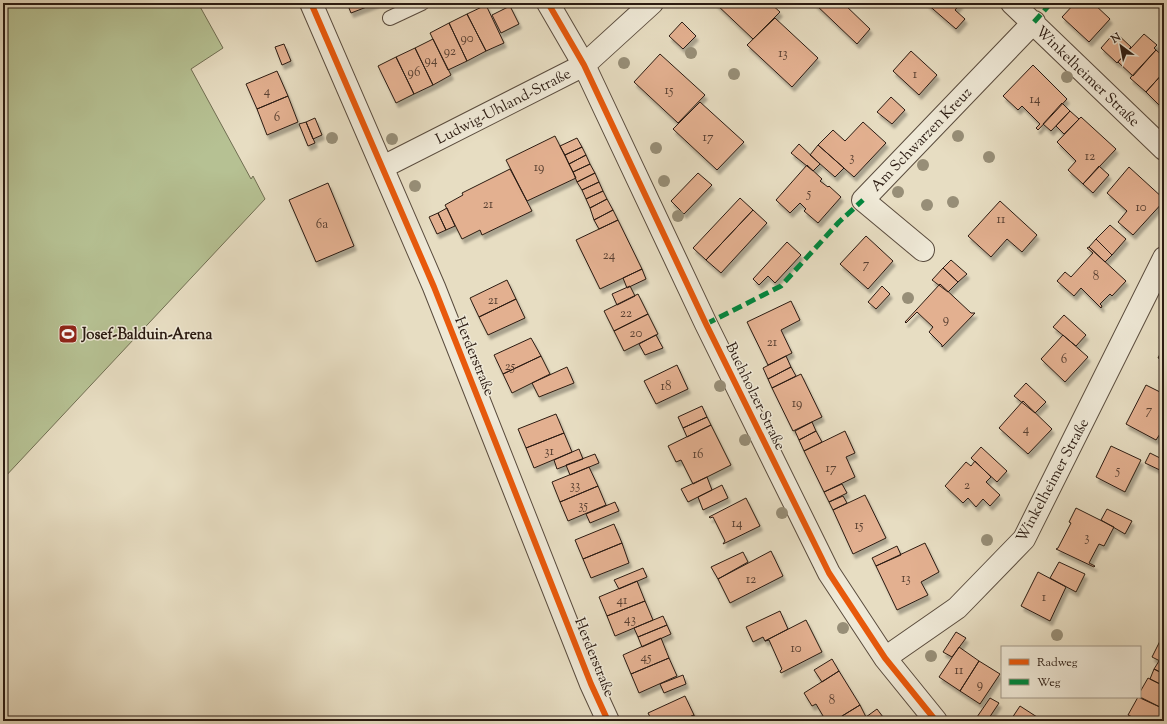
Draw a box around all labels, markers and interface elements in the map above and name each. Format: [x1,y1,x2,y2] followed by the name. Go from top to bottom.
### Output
[1030,22,1144,132] street label: Winkelheimer Straße
[1101,26,1141,66] north arrow
[1107,29,1124,48] text: N
[460,30,474,48] house number: 90
[444,43,456,61] house number: 92
[778,45,788,63] house number: 13
[425,52,438,70] house number: 94
[408,64,420,82] house number: 96
[432,64,575,151] street label: Ludwig-Uhland-Straße
[913,66,918,84] house number: 1
[665,82,674,100] house number: 15
[264,83,271,101] house number: 4
[867,83,978,197] street label: Am Schwarzen Kreuz
[1030,91,1041,109] house number: 14
[274,109,280,127] house number: 6
[703,129,714,147] house number: 17
[1085,148,1095,166] house number: 12
[849,149,855,167] house number: 3
[534,159,544,177] house number: 19
[806,185,812,203] house number: 5
[483,196,494,214] house number: 21
[1135,199,1147,217] house number: 10
[997,211,1006,229] house number: 11
[316,216,328,234] house number: 6a
[603,247,616,265] house number: 24
[863,256,870,274] house number: 7
[1093,268,1099,286] house number: 8
[488,292,499,310] house number: 21
[620,305,632,323] house number: 22
[943,311,949,329] house number: 9
[448,314,499,399] street label: Herderstraße
[57,323,79,345] sports icon: Josef-Balduin-Arena
[81,325,212,346] place label: Josef-Balduin-Arena
[630,325,643,343] house number: 20
[767,334,778,352] house number: 21
[719,339,790,454] street label: Buchholzer Straße
[1061,351,1067,369] house number: 6
[505,358,516,376] house number: 25
[661,378,671,396] house number: 18
[792,395,802,413] house number: 19
[1146,402,1153,420] house number: 7
[1012,415,1095,546] street label: Winkelheimer Straße
[1023,421,1030,439] house number: 4
[544,443,554,461] house number: 31
[693,446,703,464] house number: 16
[826,460,837,478] house number: 17
[1115,462,1121,480] house number: 5
[570,477,580,495] house number: 33
[964,477,970,495] house number: 2
[578,497,588,515] house number: 35
[732,515,743,533] house number: 14
[855,517,864,535] house number: 15
[1084,529,1090,547] house number: 3
[901,570,911,588] house number: 13
[746,571,756,589] house number: 12
[1042,589,1047,607] house number: 1
[617,592,628,610] house number: 41
[624,611,636,629] house number: 43
[568,615,619,700] street label: Herderstraße
[790,640,802,658] house number: 10
[1001,646,1141,698] legend
[641,649,652,667] house number: 45
[1037,654,1078,672] text: Radweg
[955,662,964,680] house number: 11
[1037,674,1061,692] text: Weg
[977,676,983,694] house number: 9
[829,692,835,710] house number: 8

